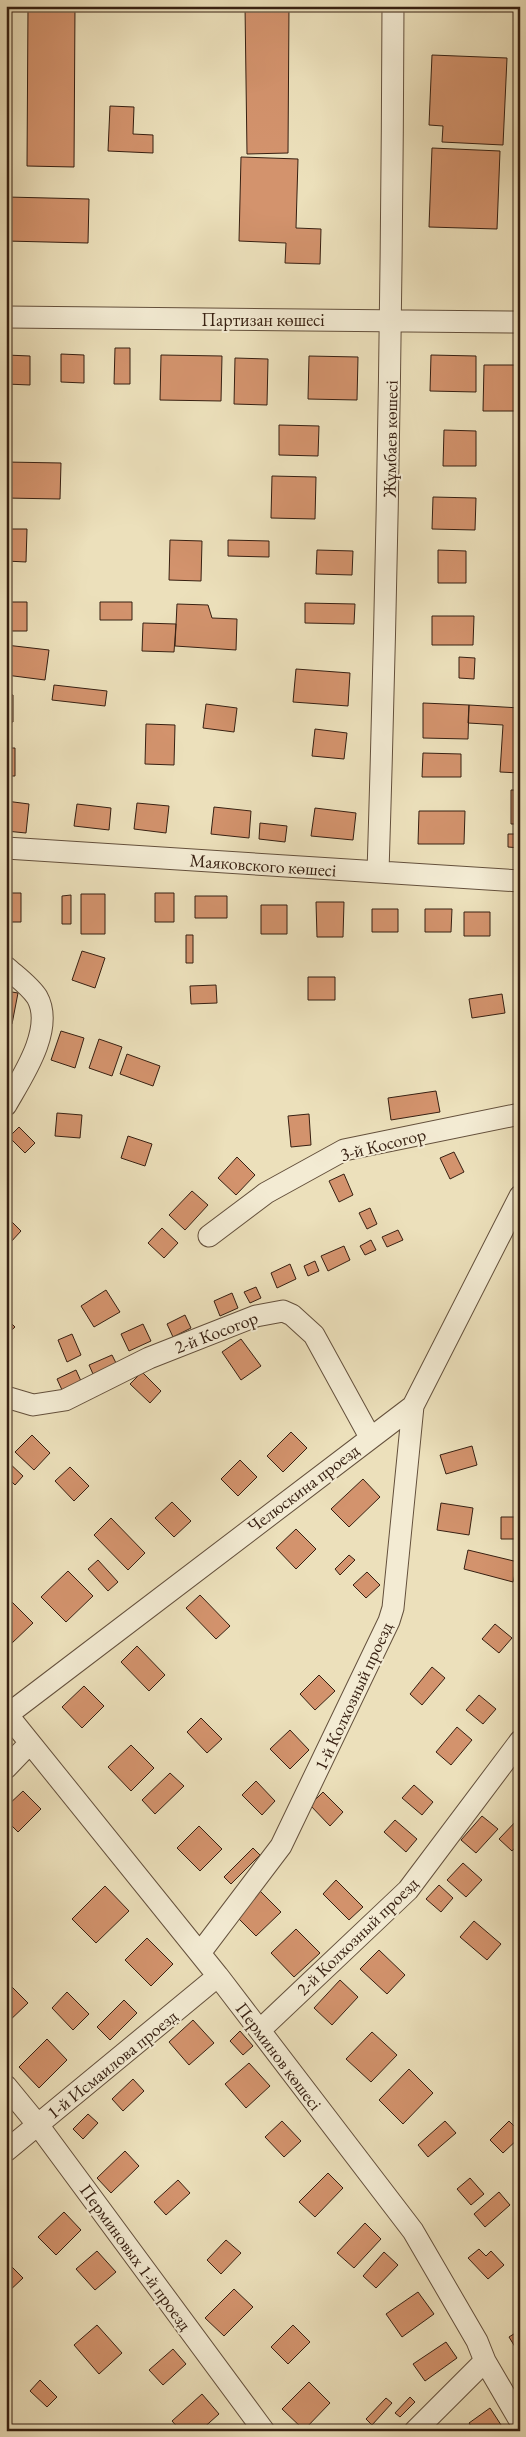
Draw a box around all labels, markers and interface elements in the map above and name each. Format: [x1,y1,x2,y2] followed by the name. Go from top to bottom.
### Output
[201,308,325,331] street label: Партизан көшесі
[377,379,403,499] street label: Жұмбаев көшесі
[189,848,338,882] street label: Маяковского көшесі
[338,1122,428,1166] street label: 3-й Косогор
[171,1306,261,1358] street label: 2-й Косогор
[242,1438,364,1538] street label: Челюскина проезд
[309,1618,397,1774] street label: 1-й Колхозный проезд
[291,1872,423,2000] street label: 2-й Колхозный проезд
[231,1997,328,2115] street label: Перминов көшесі
[42,2004,182,2124] street label: 1-й Исмаилова проезд
[75,2179,197,2335] street label: Перминовых 1-й проезд

